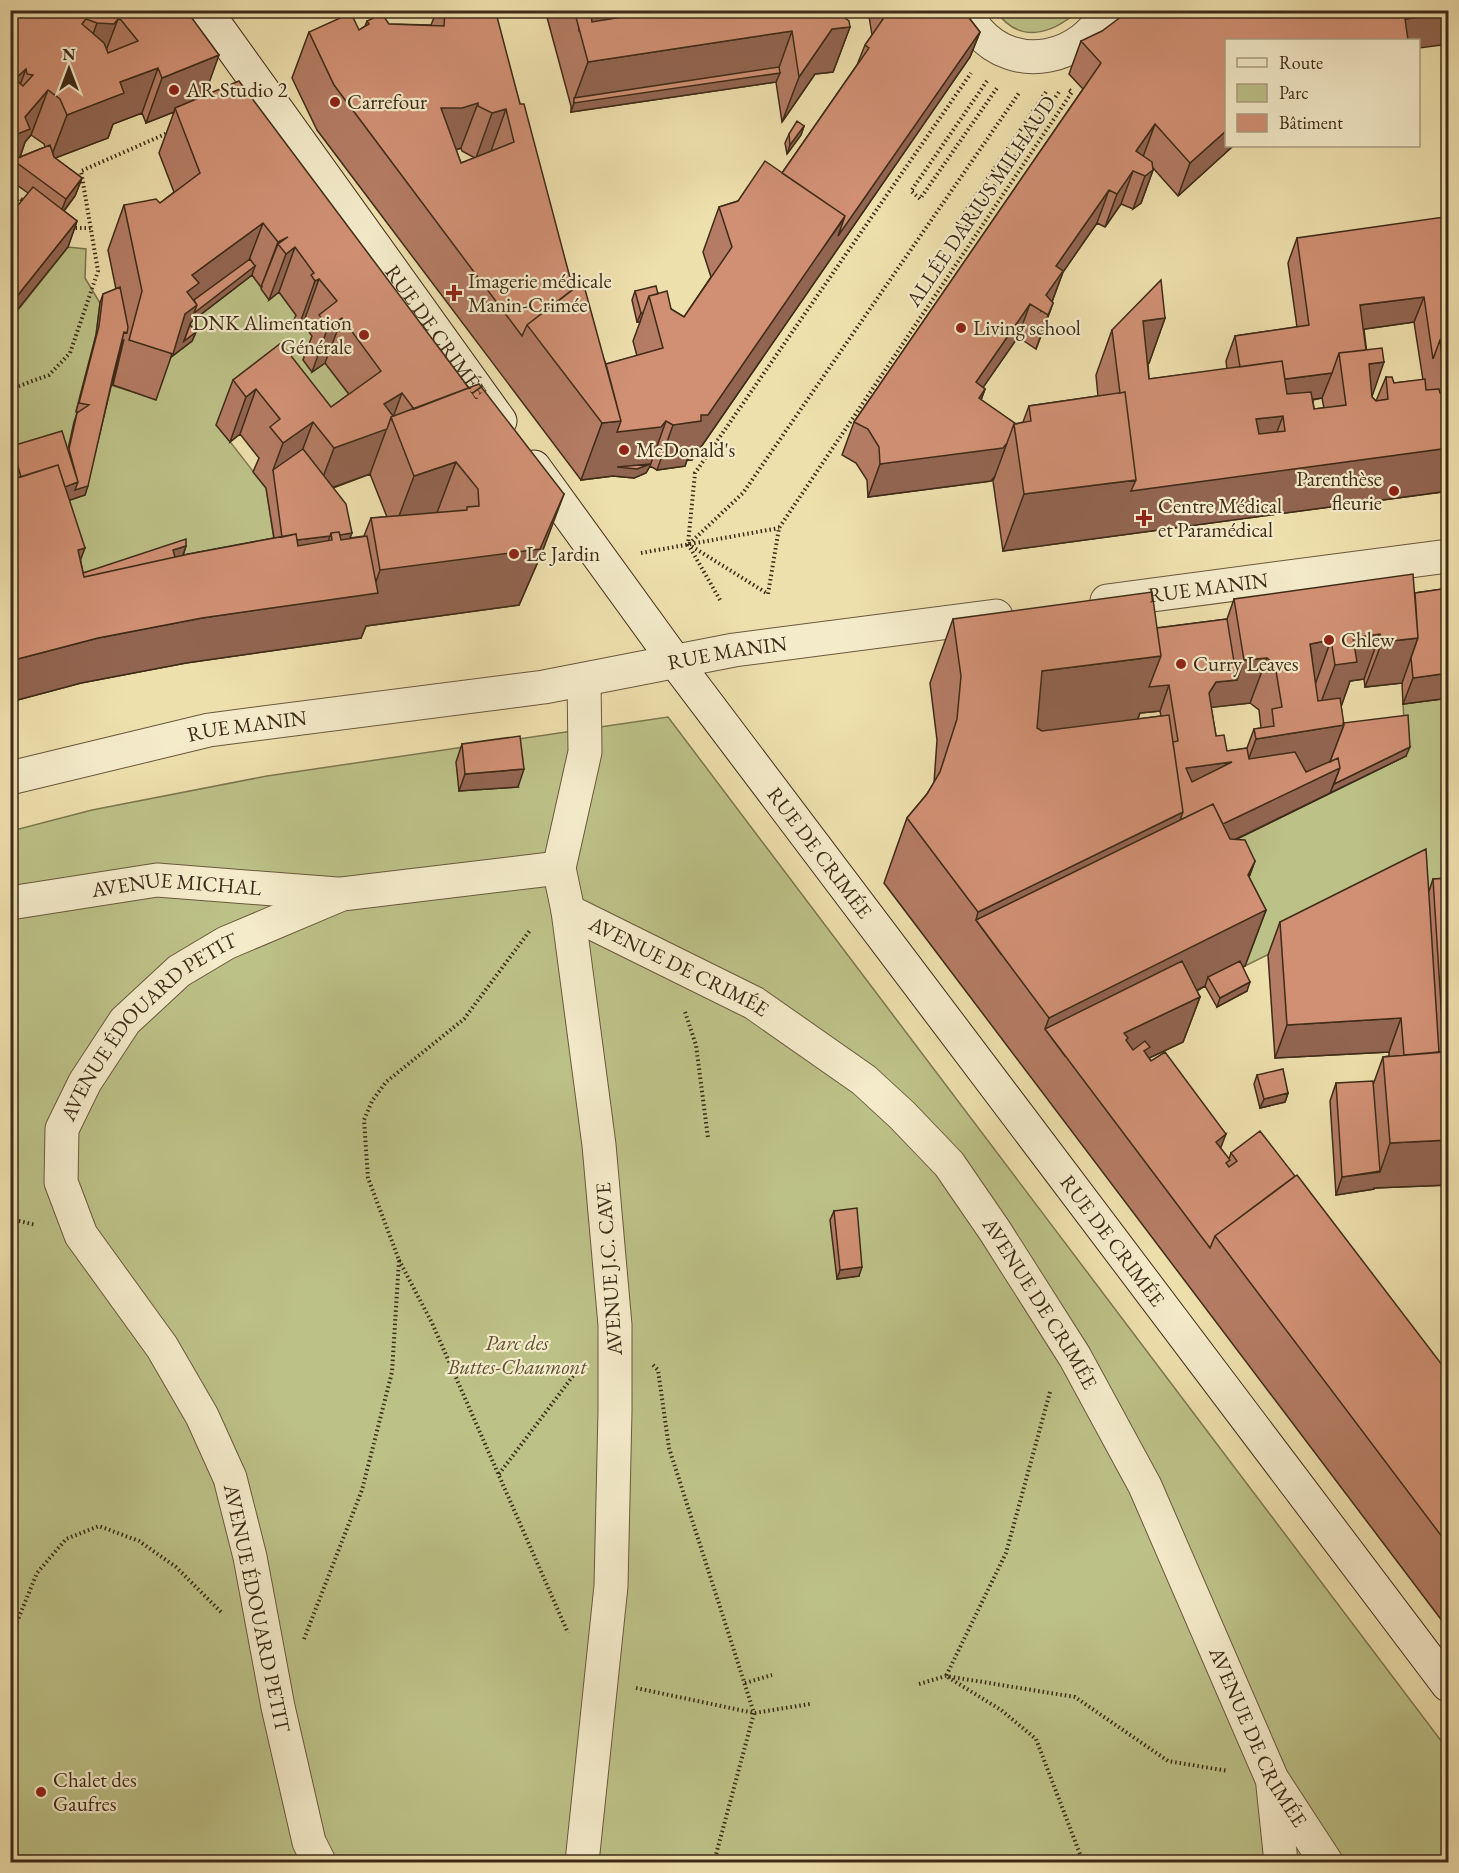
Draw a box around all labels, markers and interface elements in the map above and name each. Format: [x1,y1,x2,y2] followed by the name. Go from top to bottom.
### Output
[39,39,99,99] north arrow
[1225,39,1420,147] legend
[63,44,76,65] text: N
[1279,51,1323,74] text: Route
[185,76,288,103] place label: AR Studio 2
[1279,81,1309,104] text: Parc
[167,83,181,97] marker: AR Studio 2
[347,88,427,115] place label: Carrefour
[899,90,1062,313] street label: ALLÉE DARIUS MILHAUD
[328,95,342,109] marker: Carrefour
[1279,111,1343,134] text: Bâtiment
[379,259,493,404] street label: RUE DE CRIMÉE
[468,267,612,318] place label: Imagerie médicale Manin-Crimée
[445,284,463,302] marker: Imagerie médicale Manin-Crimée
[193,309,352,360] place label: DNK Alimentation Générale
[973,314,1081,341] place label: Living school
[954,321,968,335] marker: Living school
[357,328,371,342] marker: DNK Alimentation Générale
[636,436,736,463] place label: McDonald's
[617,443,631,457] marker: McDonald's
[1296,465,1382,516] place label: Parenthèse fleurie
[1387,484,1401,498] marker: Parenthèse fleurie
[1158,492,1282,543] place label: Centre Médical et Paramédical
[1135,509,1153,527] marker: Centre Médical et Paramédical
[526,540,600,567] place label: Le Jardin
[507,547,521,561] marker: Le Jardin
[1147,566,1270,608] street label: RUE MANIN
[1341,626,1395,653] place label: Chlew
[665,629,789,676] street label: RUE MANIN
[1322,633,1336,647] marker: Chlew
[1193,650,1299,677] place label: Curry Leaves
[1174,657,1188,671] marker: Curry Leaves
[184,704,309,748] street label: RUE MANIN
[762,781,878,924] street label: RUE DE CRIMÉE
[89,866,263,903] street label: AVENUE MICHAL
[584,909,775,1022] street label: AVENUE DE CRIMÉE
[54,926,242,1126] street label: AVENUE ÉDOUARD PETIT
[1054,1169,1171,1312] street label: RUE DE CRIMÉE
[589,1181,628,1357] street label: AVENUE J.C. CAVE
[976,1211,1104,1394] street label: AVENUE DE CRIMÉE
[446,1329,587,1380] park label: Parc des Buttes-Chaumont
[218,1480,297,1735] street label: AVENUE ÉDOUARD PETIT
[1203,1642,1314,1832] street label: AVENUE DE CRIMÉE
[53,1766,137,1817] place label: Chalet des Gaufres
[34,1785,48,1799] marker: Chalet des Gaufres

